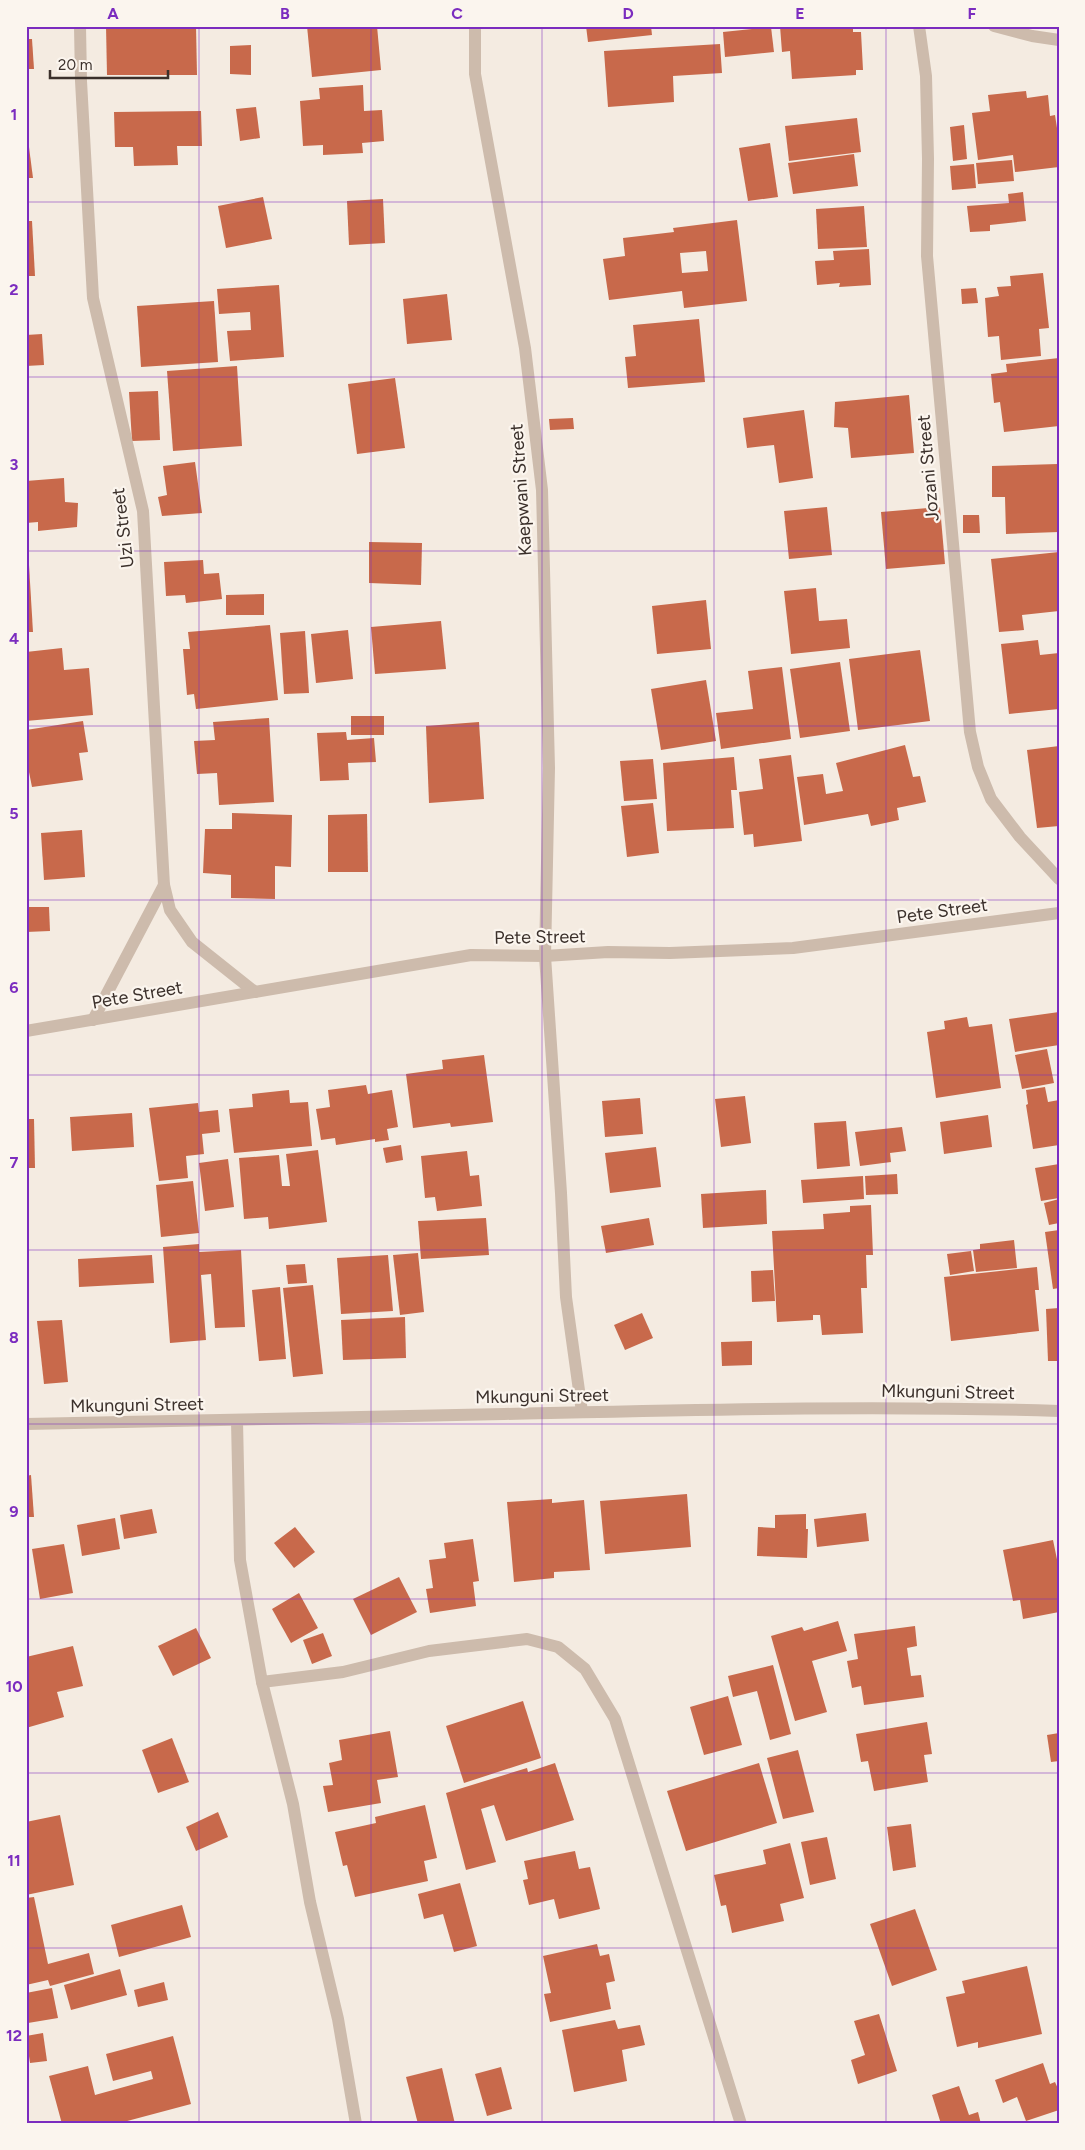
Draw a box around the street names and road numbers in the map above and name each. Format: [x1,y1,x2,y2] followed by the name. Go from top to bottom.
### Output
[912,414,944,522] street label: Jozani Street
[505,423,537,557] street label: Kaepwani Street
[107,486,139,569] street label: Uzi Street
[895,894,989,928] street label: Pete Street
[494,925,586,949] street label: Pete Street
[90,976,184,1014] street label: Pete Street
[881,1380,1015,1404] street label: Mkunguni Street
[475,1384,609,1408] street label: Mkunguni Street
[70,1393,204,1417] street label: Mkunguni Street

